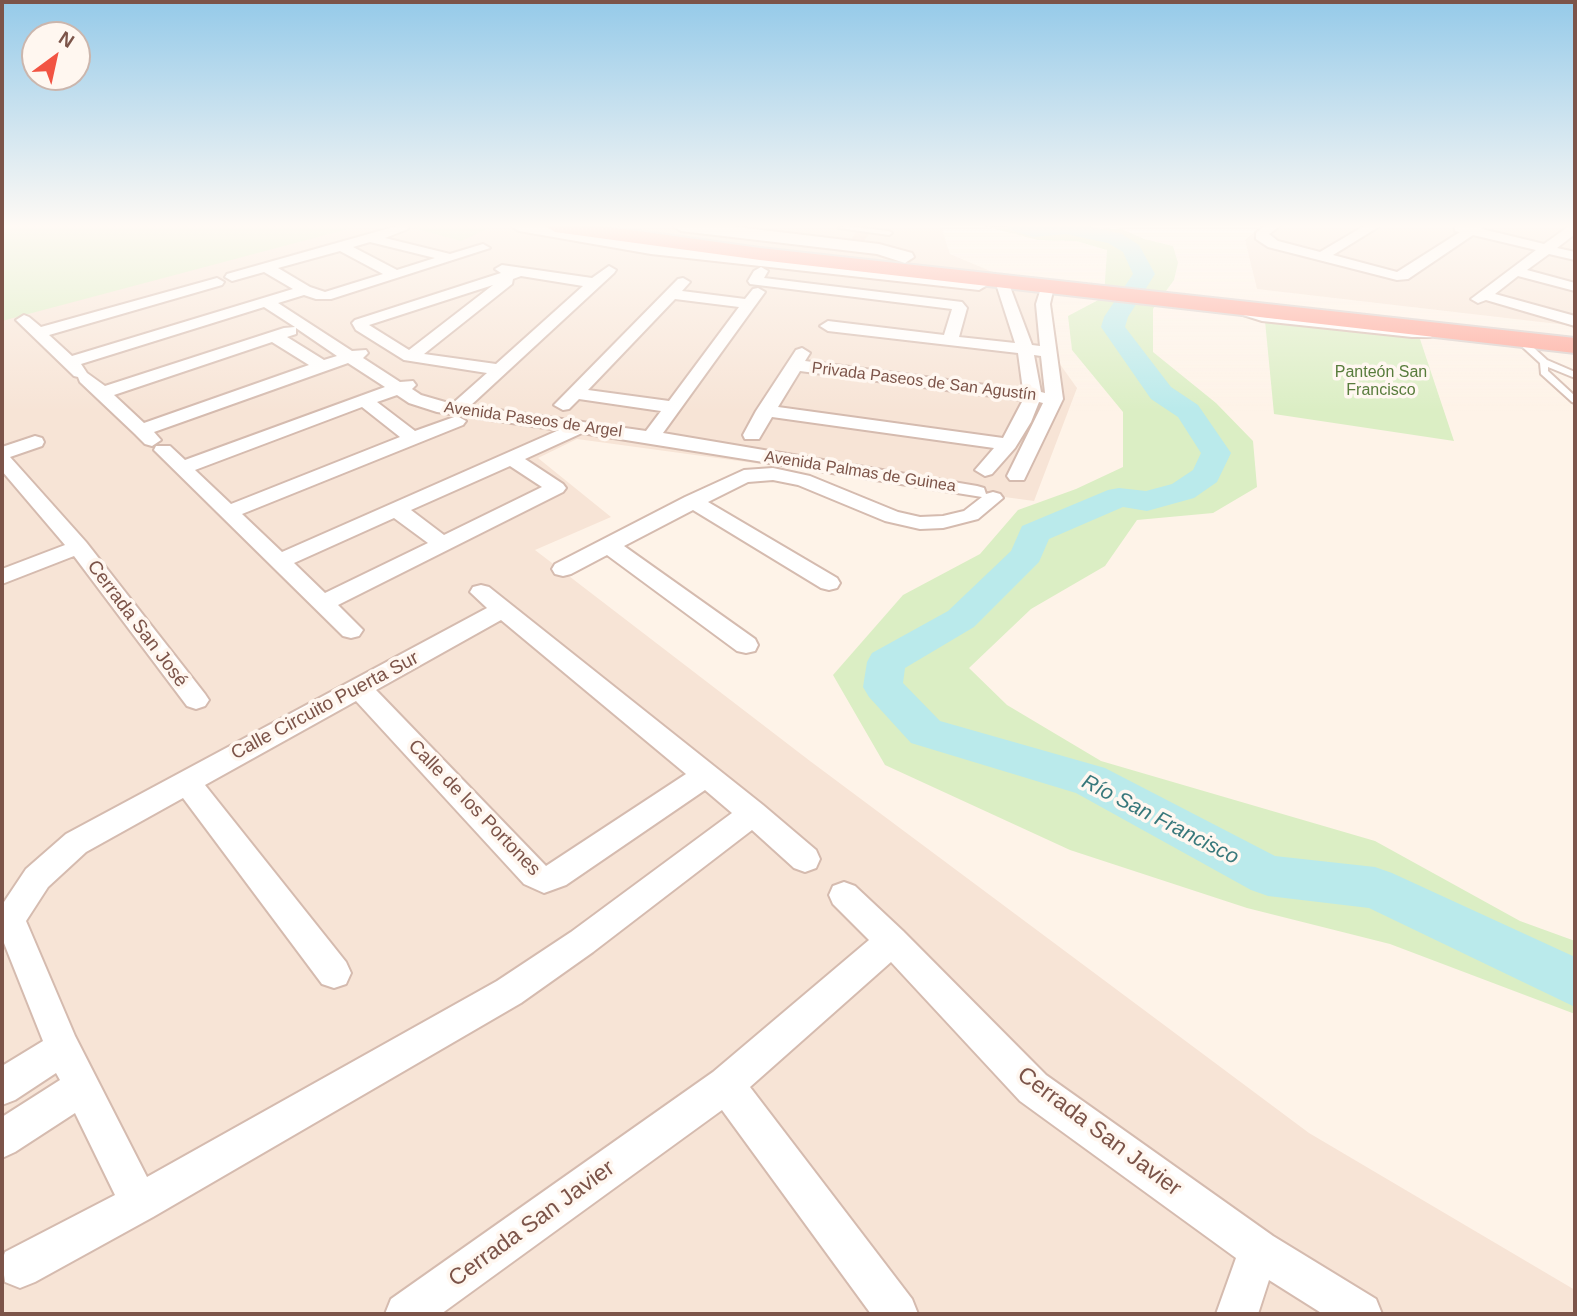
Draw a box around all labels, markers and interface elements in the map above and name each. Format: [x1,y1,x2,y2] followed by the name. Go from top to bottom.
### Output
[21,21,91,91] north arrow
[55,27,78,52] text: N
[811,359,1037,405] street label: Privada Paseos de San Agustín
[1335,363,1427,401] park label: Panteón San Francisco
[443,398,623,442] street label: Avenida Paseos de Argel
[763,447,957,497] street label: Avenida Palmas de Guinea
[82,556,192,692] street label: Cerrada San José
[227,647,423,765] street label: Calle Circuito Puerta Sur
[403,735,545,881] street label: Calle de los Portones
[1077,770,1243,870] water label: Río San Francisco
[1012,1061,1186,1203] street label: Cerrada San Javier
[444,1155,620,1293] street label: Cerrada San Javier

